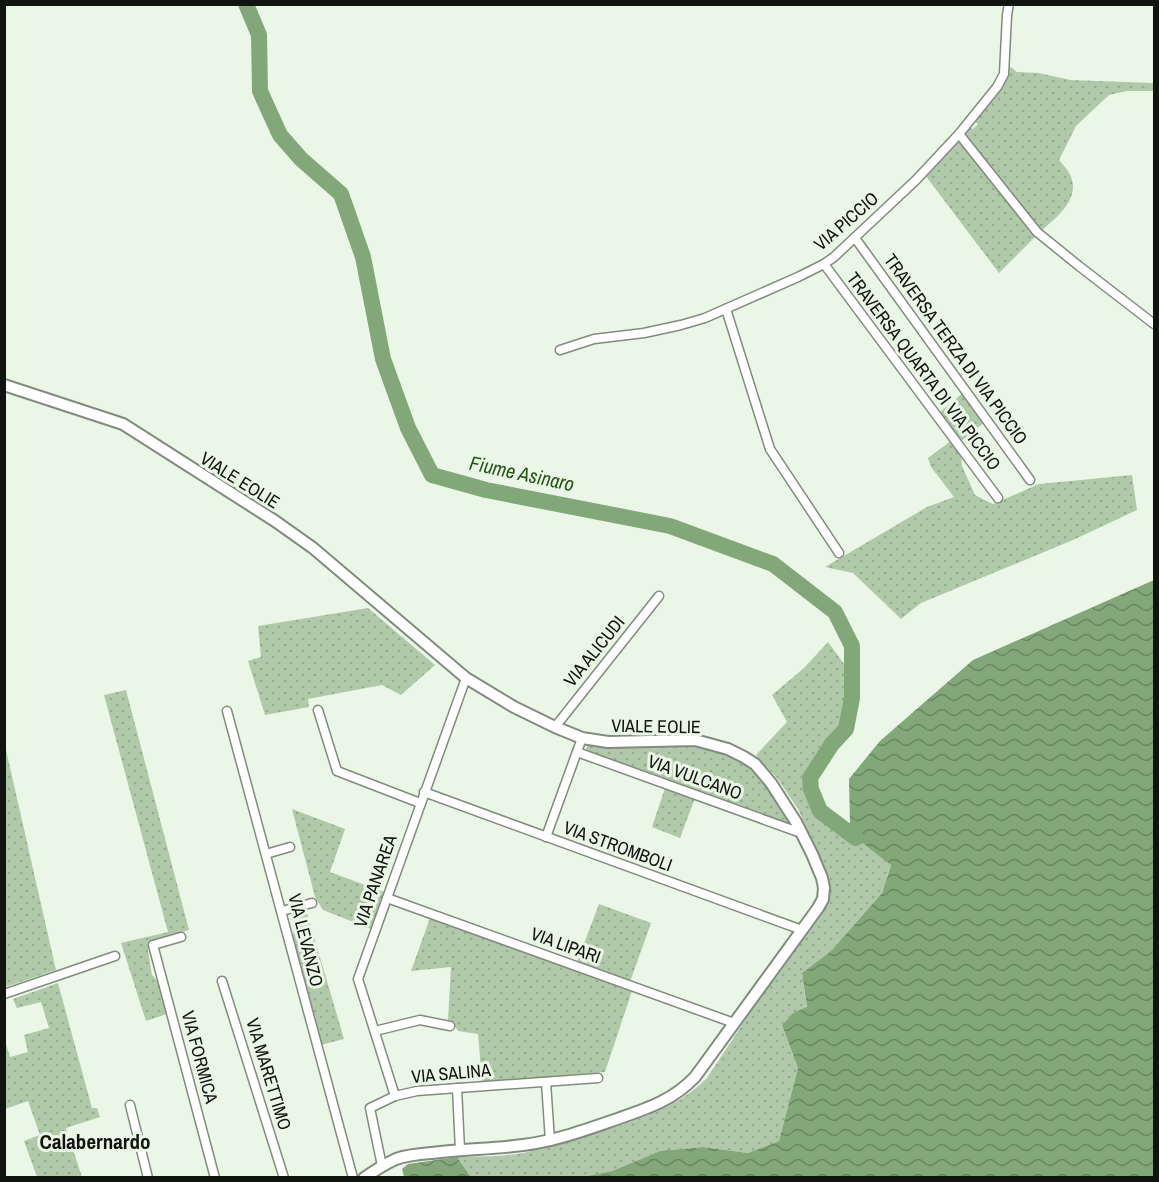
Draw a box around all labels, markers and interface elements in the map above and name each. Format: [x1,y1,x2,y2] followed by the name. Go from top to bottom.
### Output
[808,186,884,256] street label: VIA PICCIO
[878,249,1034,449] street label: TRAVERSA TERZA DI VIA PICCIO
[841,267,1007,475] street label: TRAVERSA QUARTA DI VIA PICCIO
[195,446,285,514] street label: VIALE EOLIE
[467,449,577,497] water label: Fiume Asinaro
[558,610,630,692] street label: VIA ALICUDI
[611,713,701,739] street label: VIALE EOLIE
[644,748,746,806] street label: VIA VULCANO
[560,815,676,877] street label: VIA STROMBOLI
[347,831,403,931] street label: VIA PANAREA
[282,891,330,989] street label: VIA LEVANZO
[528,921,604,969] street label: VIA LIPARI
[176,1008,224,1106] street label: VIA FORMICA
[240,1015,298,1133] street label: VIA MARETTIMO
[410,1057,492,1089] street label: VIA SALINA
[39,1127,151,1156] district label: Calabernardo

